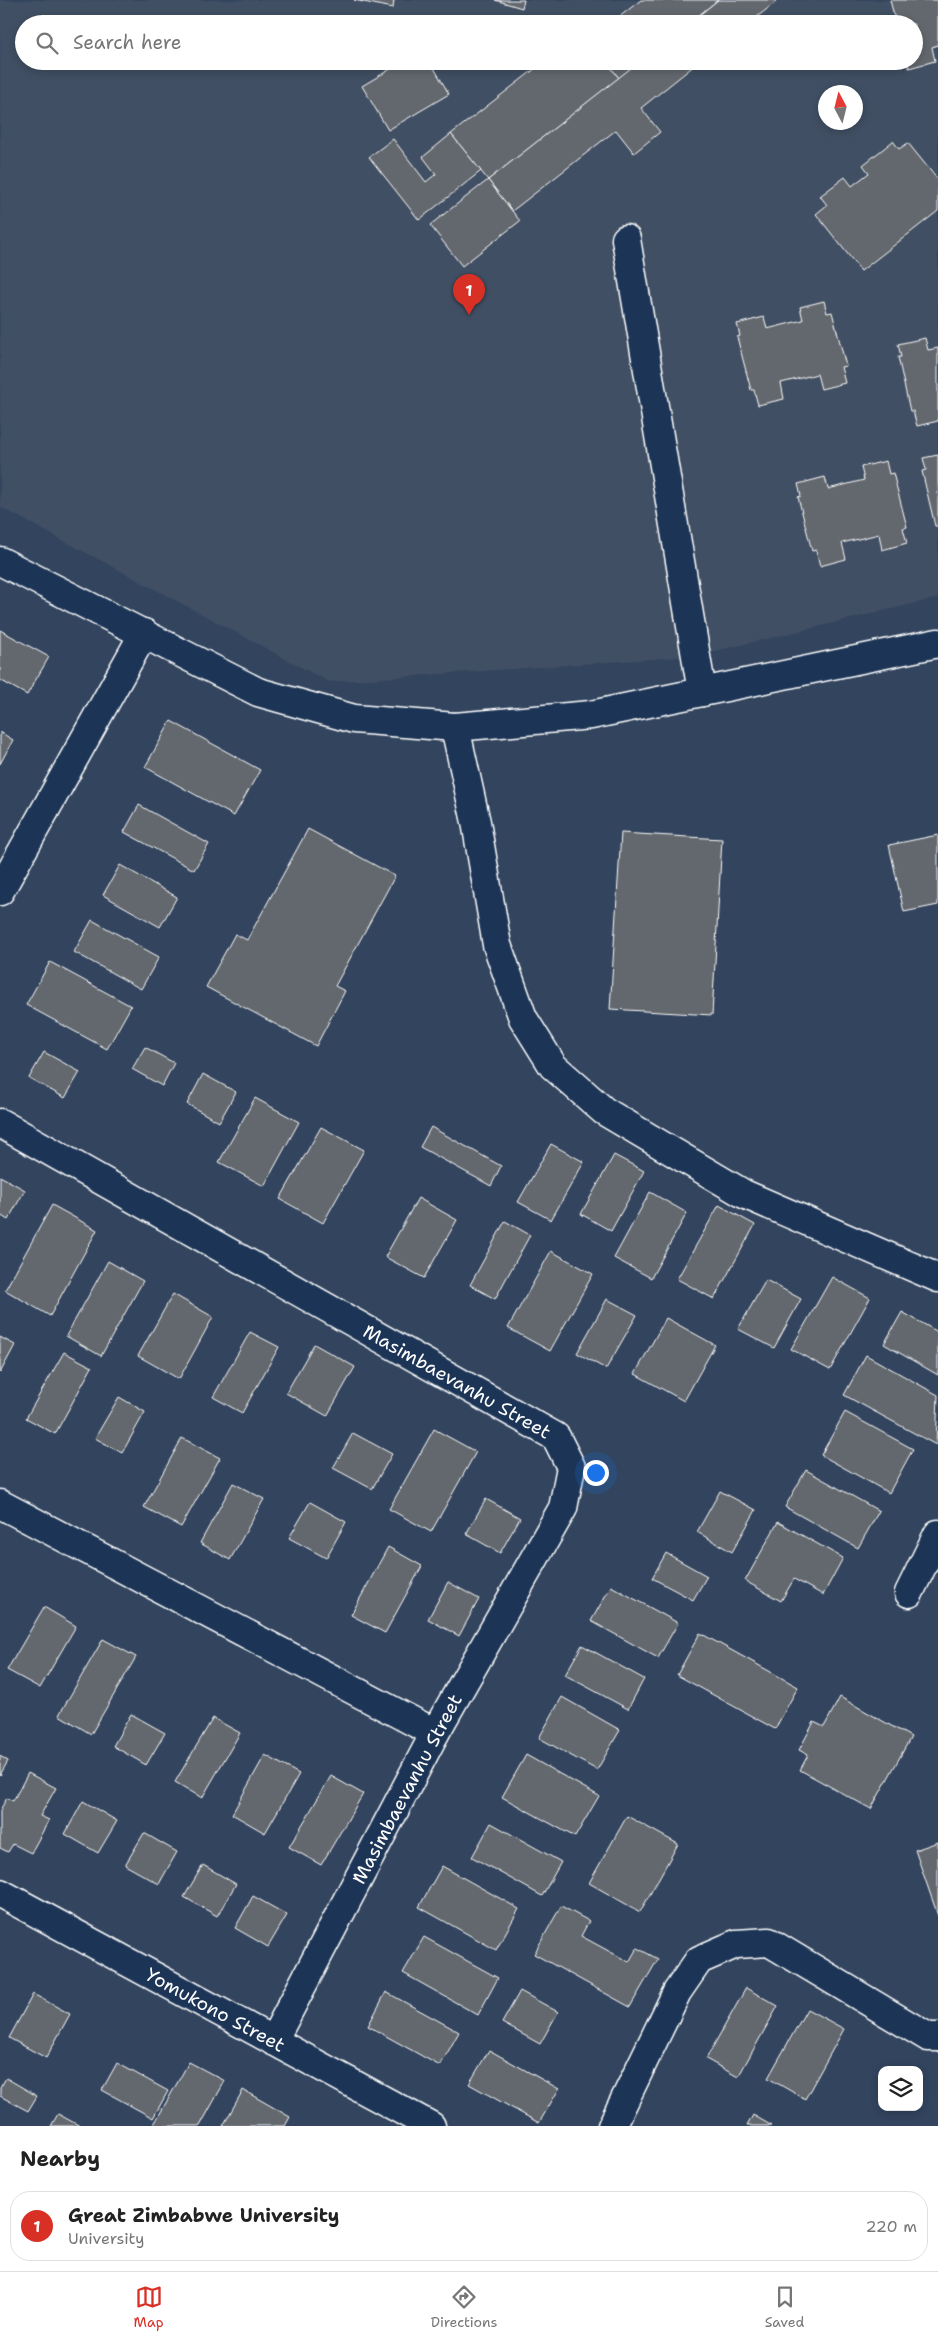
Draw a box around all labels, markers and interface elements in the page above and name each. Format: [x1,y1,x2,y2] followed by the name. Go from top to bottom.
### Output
[15,15,923,70] search box
[33,29,61,57] icon: search
[73,30,182,55] text: Search here
[818,85,863,130] north arrow
[453,274,485,315] pin: 1
[359,1318,556,1444] street label: Masimbaevanhu Street
[583,1460,609,1486] your location
[346,1690,468,1888] street label: Masimbaevanhu Street
[141,1962,290,2057] street label: Yomukono Street
[878,2066,923,2111] map controls
[878,2066,923,2111] button: layers
[20,2145,100,2173] text: Nearby
[68,2203,339,2228] text: Great Zimbabwe University
[33,2216,41,2237] text: 1
[865,2216,917,2237] text: 220 m
[68,2228,144,2249] text: University
[134,2283,164,2331] tab: Map
[431,2283,497,2331] tab: Directions
[765,2283,804,2331] tab: Saved

